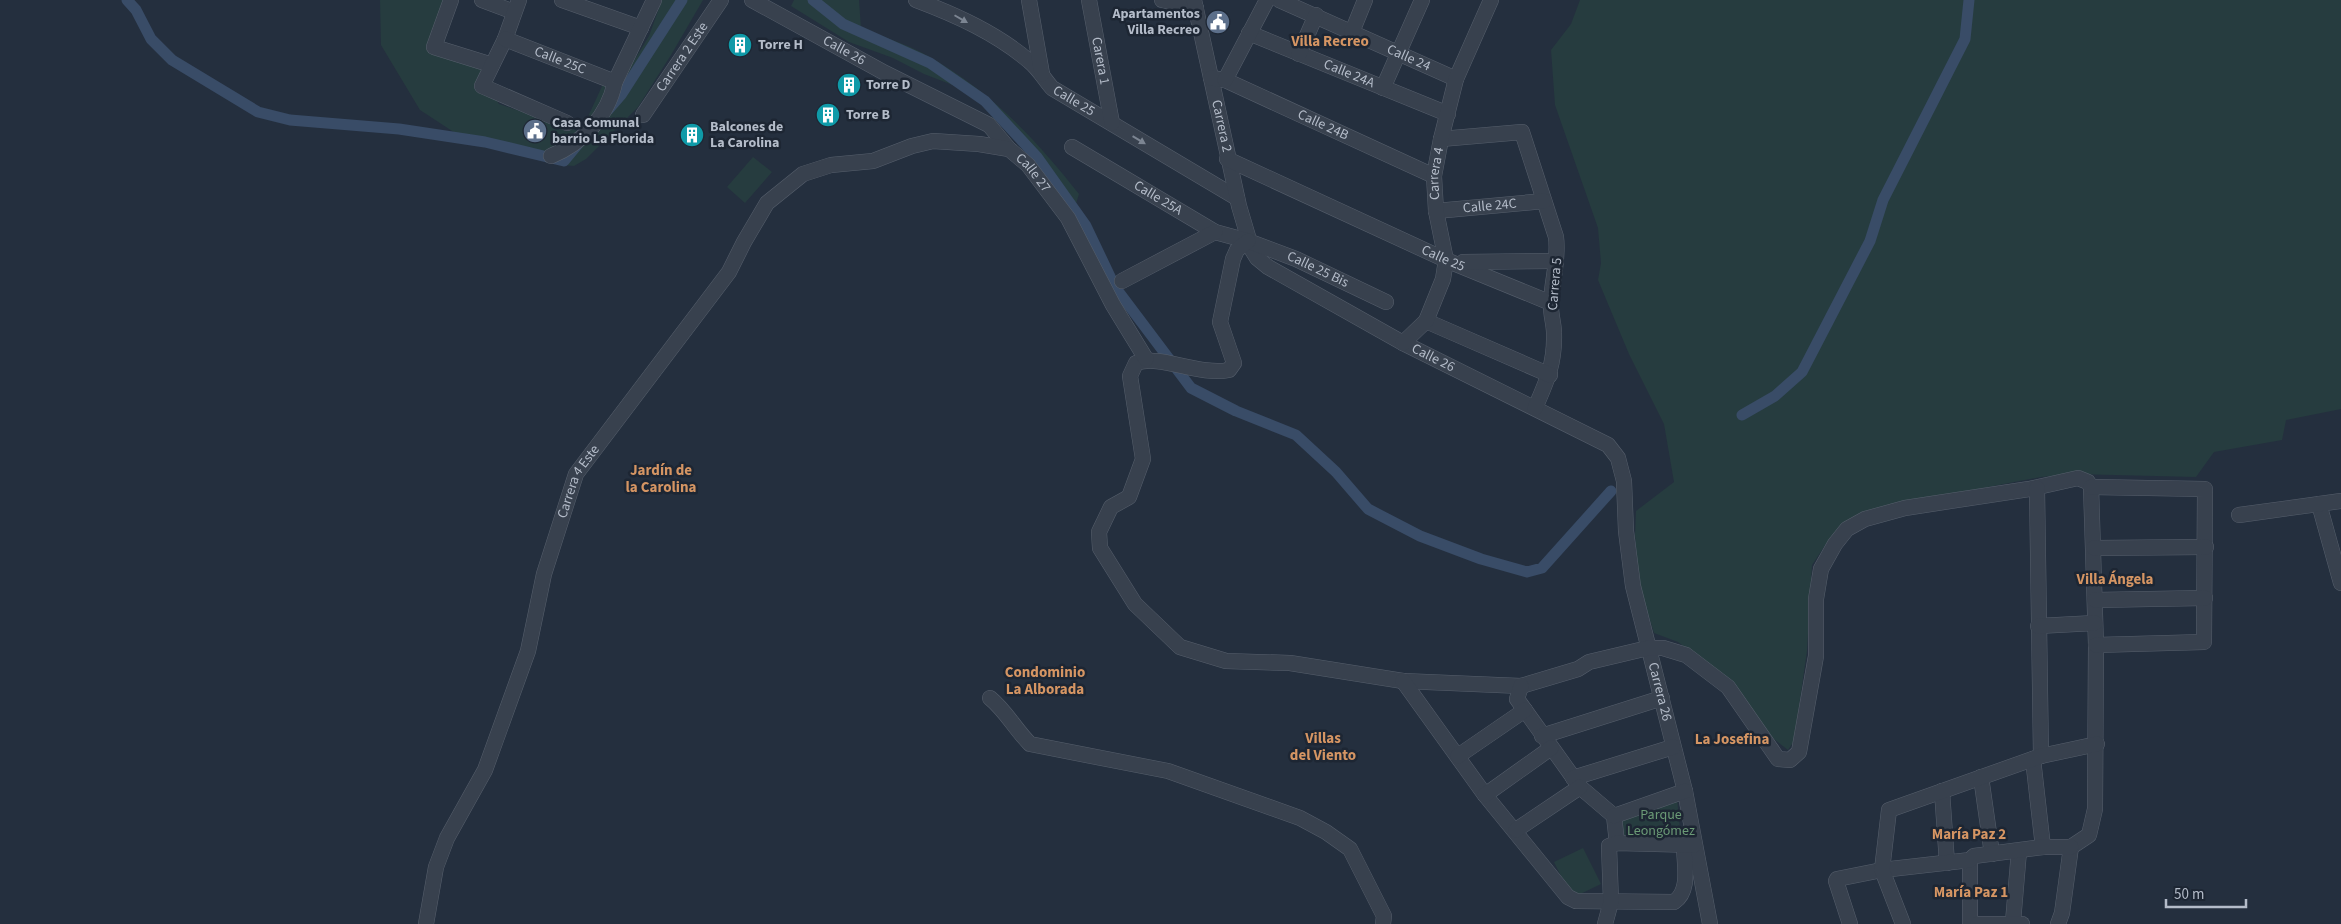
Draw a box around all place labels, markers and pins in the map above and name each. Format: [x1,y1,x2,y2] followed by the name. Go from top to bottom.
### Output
[1111,4,1200,40] place label: Apartamentos Villa Recreo
[1205,9,1231,35] public building icon: Apartamentos Villa Recreo
[727,32,753,58] building icon: Torre H
[758,35,803,55] place label: Torre H
[836,72,862,98] building icon: Torre D
[866,75,911,95] place label: Torre D
[815,102,841,128] building icon: Torre B
[846,105,891,125] place label: Torre B
[552,113,654,149] place label: Casa Comunal barrio La Florida
[710,117,783,153] place label: Balcones de La Carolina
[522,118,548,144] public building icon: Casa Comunal barrio La Florida
[679,122,705,148] building icon: Balcones de La Carolina

